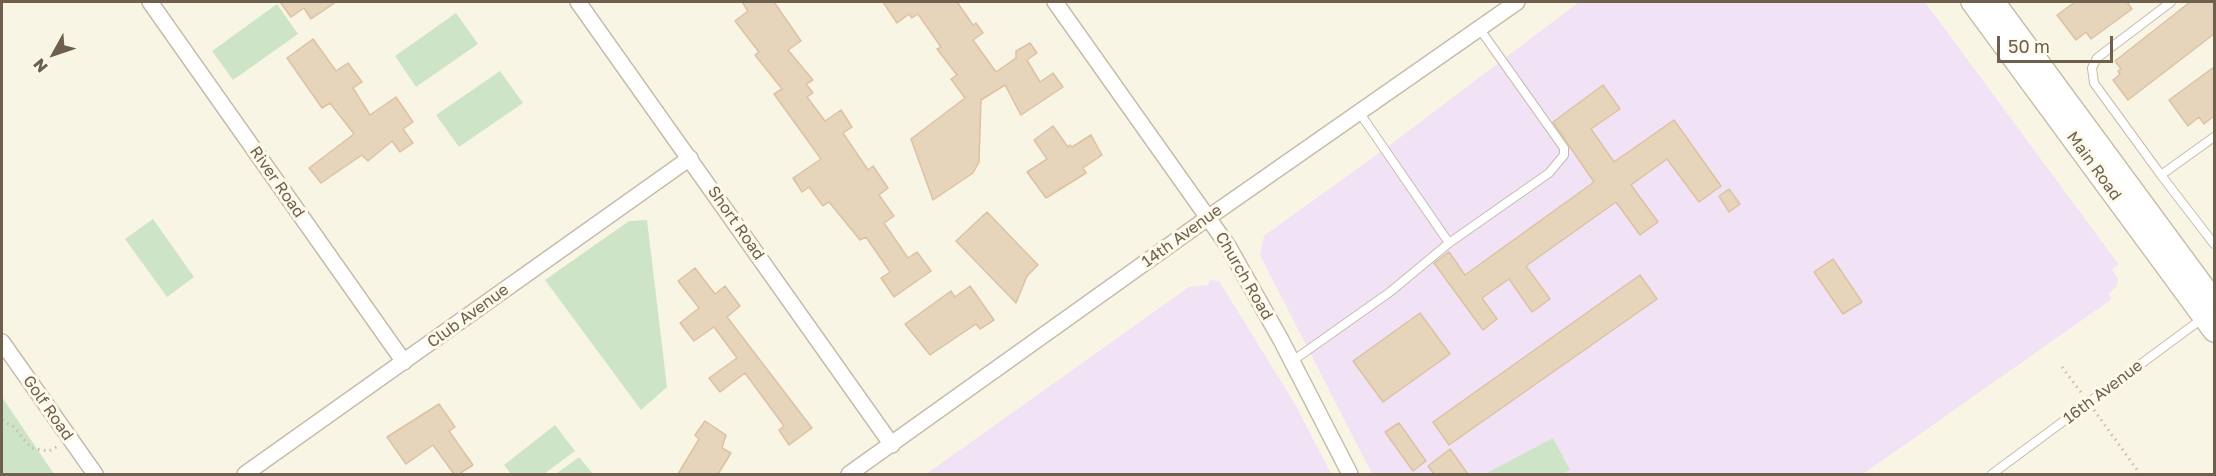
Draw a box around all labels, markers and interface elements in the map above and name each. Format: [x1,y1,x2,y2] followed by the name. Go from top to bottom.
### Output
[24,24,84,84] north arrow
[2000,24,2116,62] scale bar
[2008,35,2050,57] text: 50 m
[29,54,52,77] text: N
[2063,128,2125,204] street label: Main Road
[245,143,309,221] street label: River Road
[704,182,768,264] street label: Short Road
[1138,201,1226,271] street label: 14th Avenue
[1211,229,1277,323] street label: Church Road
[424,280,512,352] street label: Club Avenue
[2060,356,2146,428] street label: 16th Avenue
[19,372,77,444] street label: Golf Road

